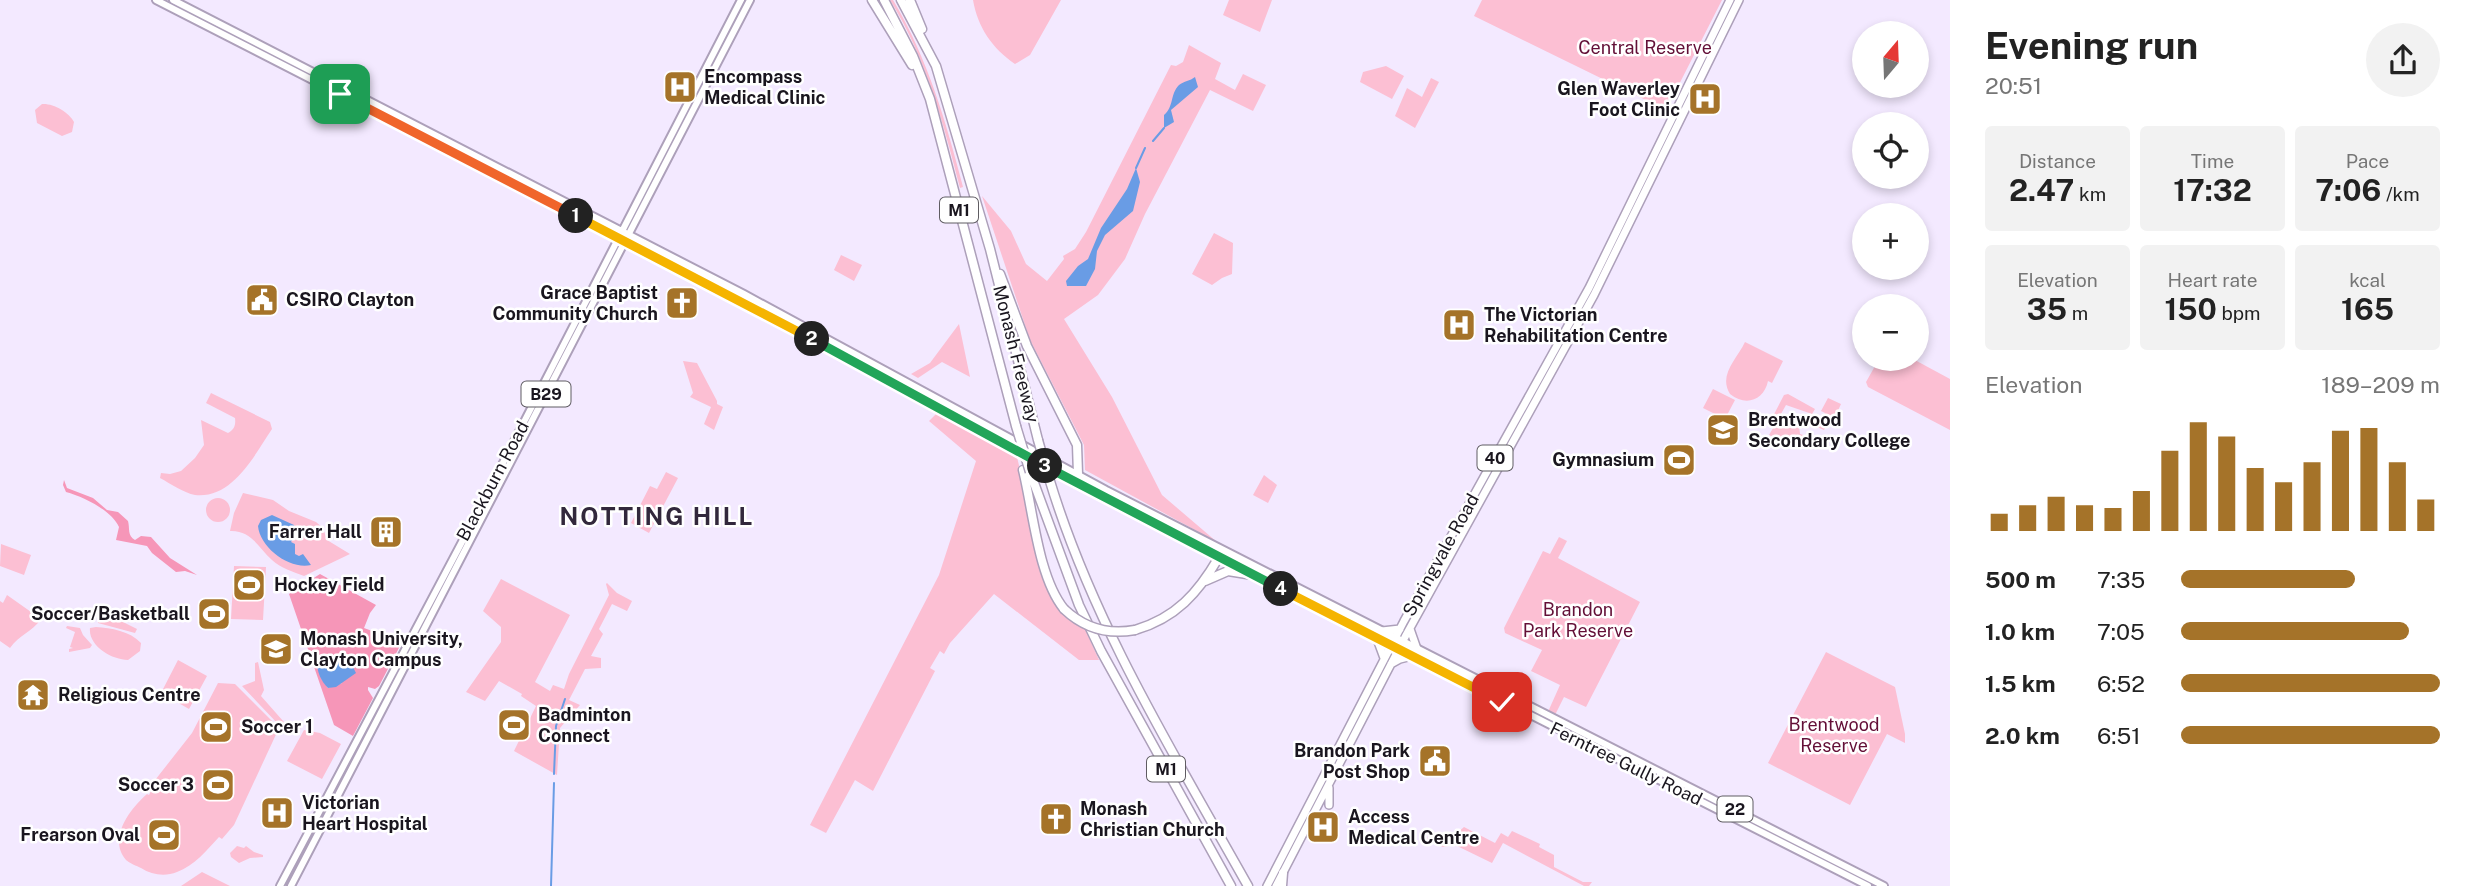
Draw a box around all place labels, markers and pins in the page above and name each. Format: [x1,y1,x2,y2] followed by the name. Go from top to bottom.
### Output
[310,64,370,124] pin
[704,66,826,108] place label: Encompass Medical Clinic
[661,68,699,106] hospital icon: Encompass Medical Clinic
[1557,78,1680,120] place label: Glen Waverley Foot Clinic
[1686,80,1724,118] hospital icon: Glen Waverley Foot Clinic
[558,198,594,234] pin: 1
[243,281,281,319] public building icon: CSIRO Clayton
[492,282,658,324] place label: Grace Baptist Community Church
[663,284,701,322] church icon: Grace Baptist Community Church
[286,289,414,310] place label: CSIRO Clayton
[1484,304,1668,346] place label: The Victorian Rehabilitation Centre
[1440,306,1478,344] hospital icon: The Victorian Rehabilitation Centre
[794,322,830,356] pin: 2
[1748,409,1911,451] place label: Brentwood Secondary College
[1704,411,1742,449] school or university icon: Brentwood Secondary College
[1660,441,1698,479] sports icon: Gymnasium
[1028,448,1062,484] pin: 3
[1552,449,1654,470] place label: Gymnasium
[367,513,405,551] building icon: Farrer Hall
[269,521,362,542] place label: Farrer Hall
[230,566,268,604] sports icon: Hockey Field
[1264,572,1298,606] pin: 4
[274,574,384,595] place label: Hockey Field
[195,595,233,633] sports icon: Soccer/Basketball
[31,603,190,624] place label: Soccer/Basketball
[300,628,463,670] place label: Monash University, Clayton Campus
[257,630,295,668] school or university icon: Monash University, Clayton Campus
[1472,672,1532,732] pin
[14,676,52,714] temple icon: Religious Centre
[58,684,201,705] place label: Religious Centre
[538,704,631,746] place label: Badminton Connect
[495,706,533,744] sports icon: Badminton Connect
[197,708,235,746] sports icon: Soccer 1
[241,716,313,737] place label: Soccer 1
[1294,740,1411,782] place label: Brandon Park Post Shop
[1416,742,1454,780] public building icon: Brandon Park Post Shop
[199,766,237,804] sports icon: Soccer 3
[118,774,194,795] place label: Soccer 3
[302,792,428,834] place label: Victorian Heart Hospital
[258,794,296,832] hospital icon: Victorian Heart Hospital
[1080,798,1225,840] place label: Monash Christian Church
[1037,800,1075,838] church icon: Monash Christian Church
[1348,806,1479,848] place label: Access Medical Centre
[1304,808,1342,846] hospital icon: Access Medical Centre
[145,816,183,854] sports icon: Frearson Oval
[20,824,140,845] place label: Frearson Oval

